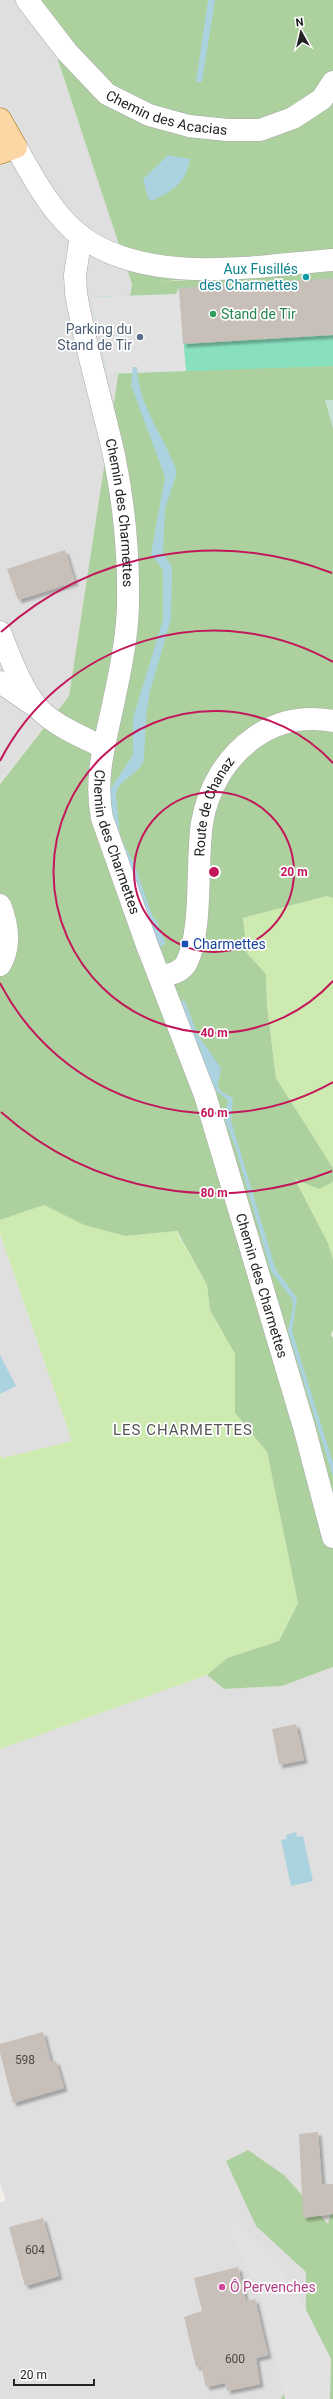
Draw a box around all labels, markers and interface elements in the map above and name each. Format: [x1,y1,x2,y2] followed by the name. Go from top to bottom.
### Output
[281,12,321,52] north arrow
[295,16,305,30] text: N
[103,87,228,138] street label: Chemin des Acacias
[199,261,298,293] place label: Aux Fusillés des Charmettes
[301,272,311,282] marker: Aux Fusillés des Charmettes
[221,306,296,322] place label: Stand de Tir
[208,309,218,319] marker: Stand de Tir
[57,321,132,353] place label: Parking du Stand de Tir
[135,332,145,342] marker: Parking du Stand de Tir
[102,437,136,587] street label: Chemin des Charmettes
[191,753,238,857] street label: Route de Chanaz
[91,769,143,916] street label: Chemin des Charmettes
[207,865,221,879] centre of rings
[280,865,308,879] text: 20 m
[193,936,266,952] place label: Charmettes
[180,939,190,949] marker: Charmettes
[200,1026,228,1040] text: 40 m
[200,1106,228,1120] text: 60 m
[200,1186,228,1200] text: 80 m
[233,1211,291,1360] street label: Chemin des Charmettes
[113,1421,253,1439] district label: LES CHARMETTES
[15,2053,35,2067] house number: 598
[25,2243,45,2257] house number: 604
[230,2278,316,2295] place label: Ô Pervenches
[217,2282,227,2292] marker: Ô Pervenches
[225,2352,245,2366] house number: 600
[14,2361,94,2387] scale bar
[20,2368,47,2382] text: 20 m

